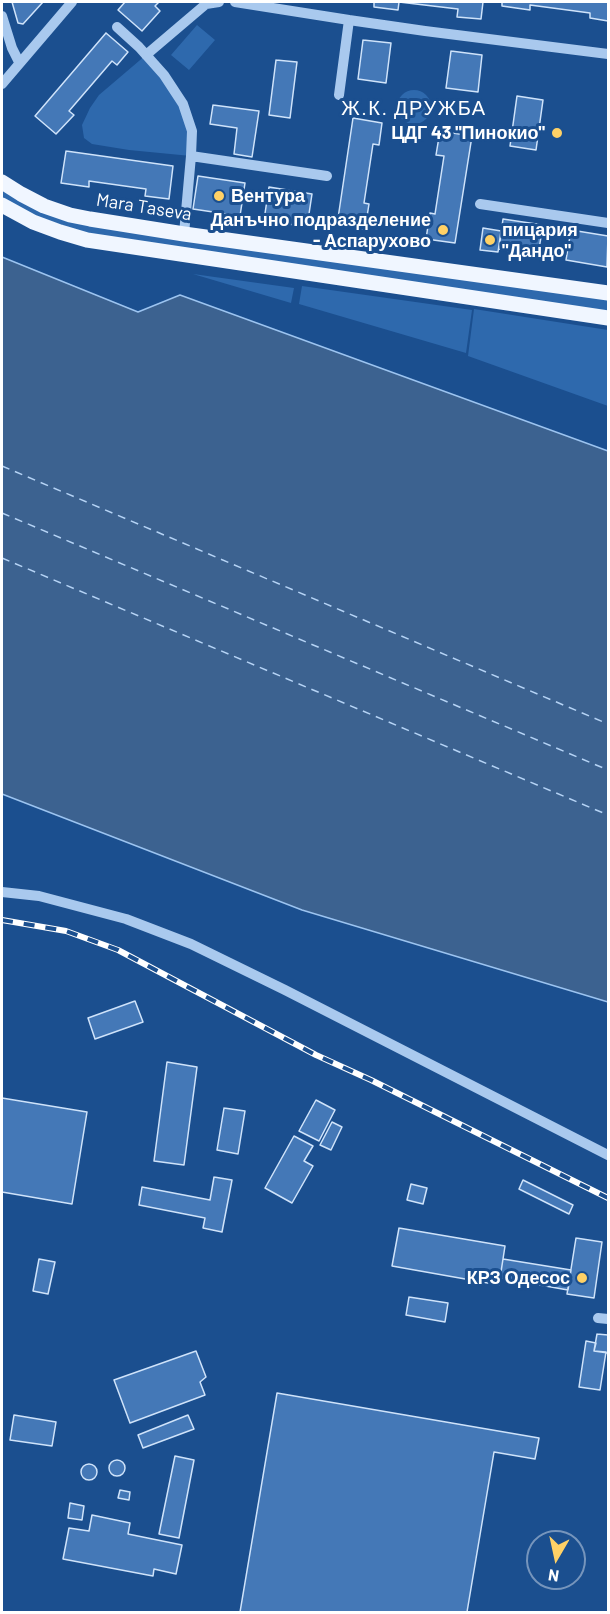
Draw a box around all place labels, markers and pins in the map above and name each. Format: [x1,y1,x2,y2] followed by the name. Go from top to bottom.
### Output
[391,122,545,144] place label: ЦДГ 43 "Пинокио"
[550,126,564,140] marker: ЦДГ 43 "Пинокио"
[231,185,305,207] place label: Вентура
[212,189,226,203] marker: Вентура
[210,209,431,252] place label: Данъчно подразделение - Аспарухово
[502,219,578,262] place label: пицария "Дандо"
[436,223,450,237] marker: Данъчно подразделение - Аспарухово
[483,233,497,247] marker: пицария "Дандо"
[467,1267,570,1289] place label: КРЗ Одесос
[575,1271,589,1285] marker: КРЗ Одесос

